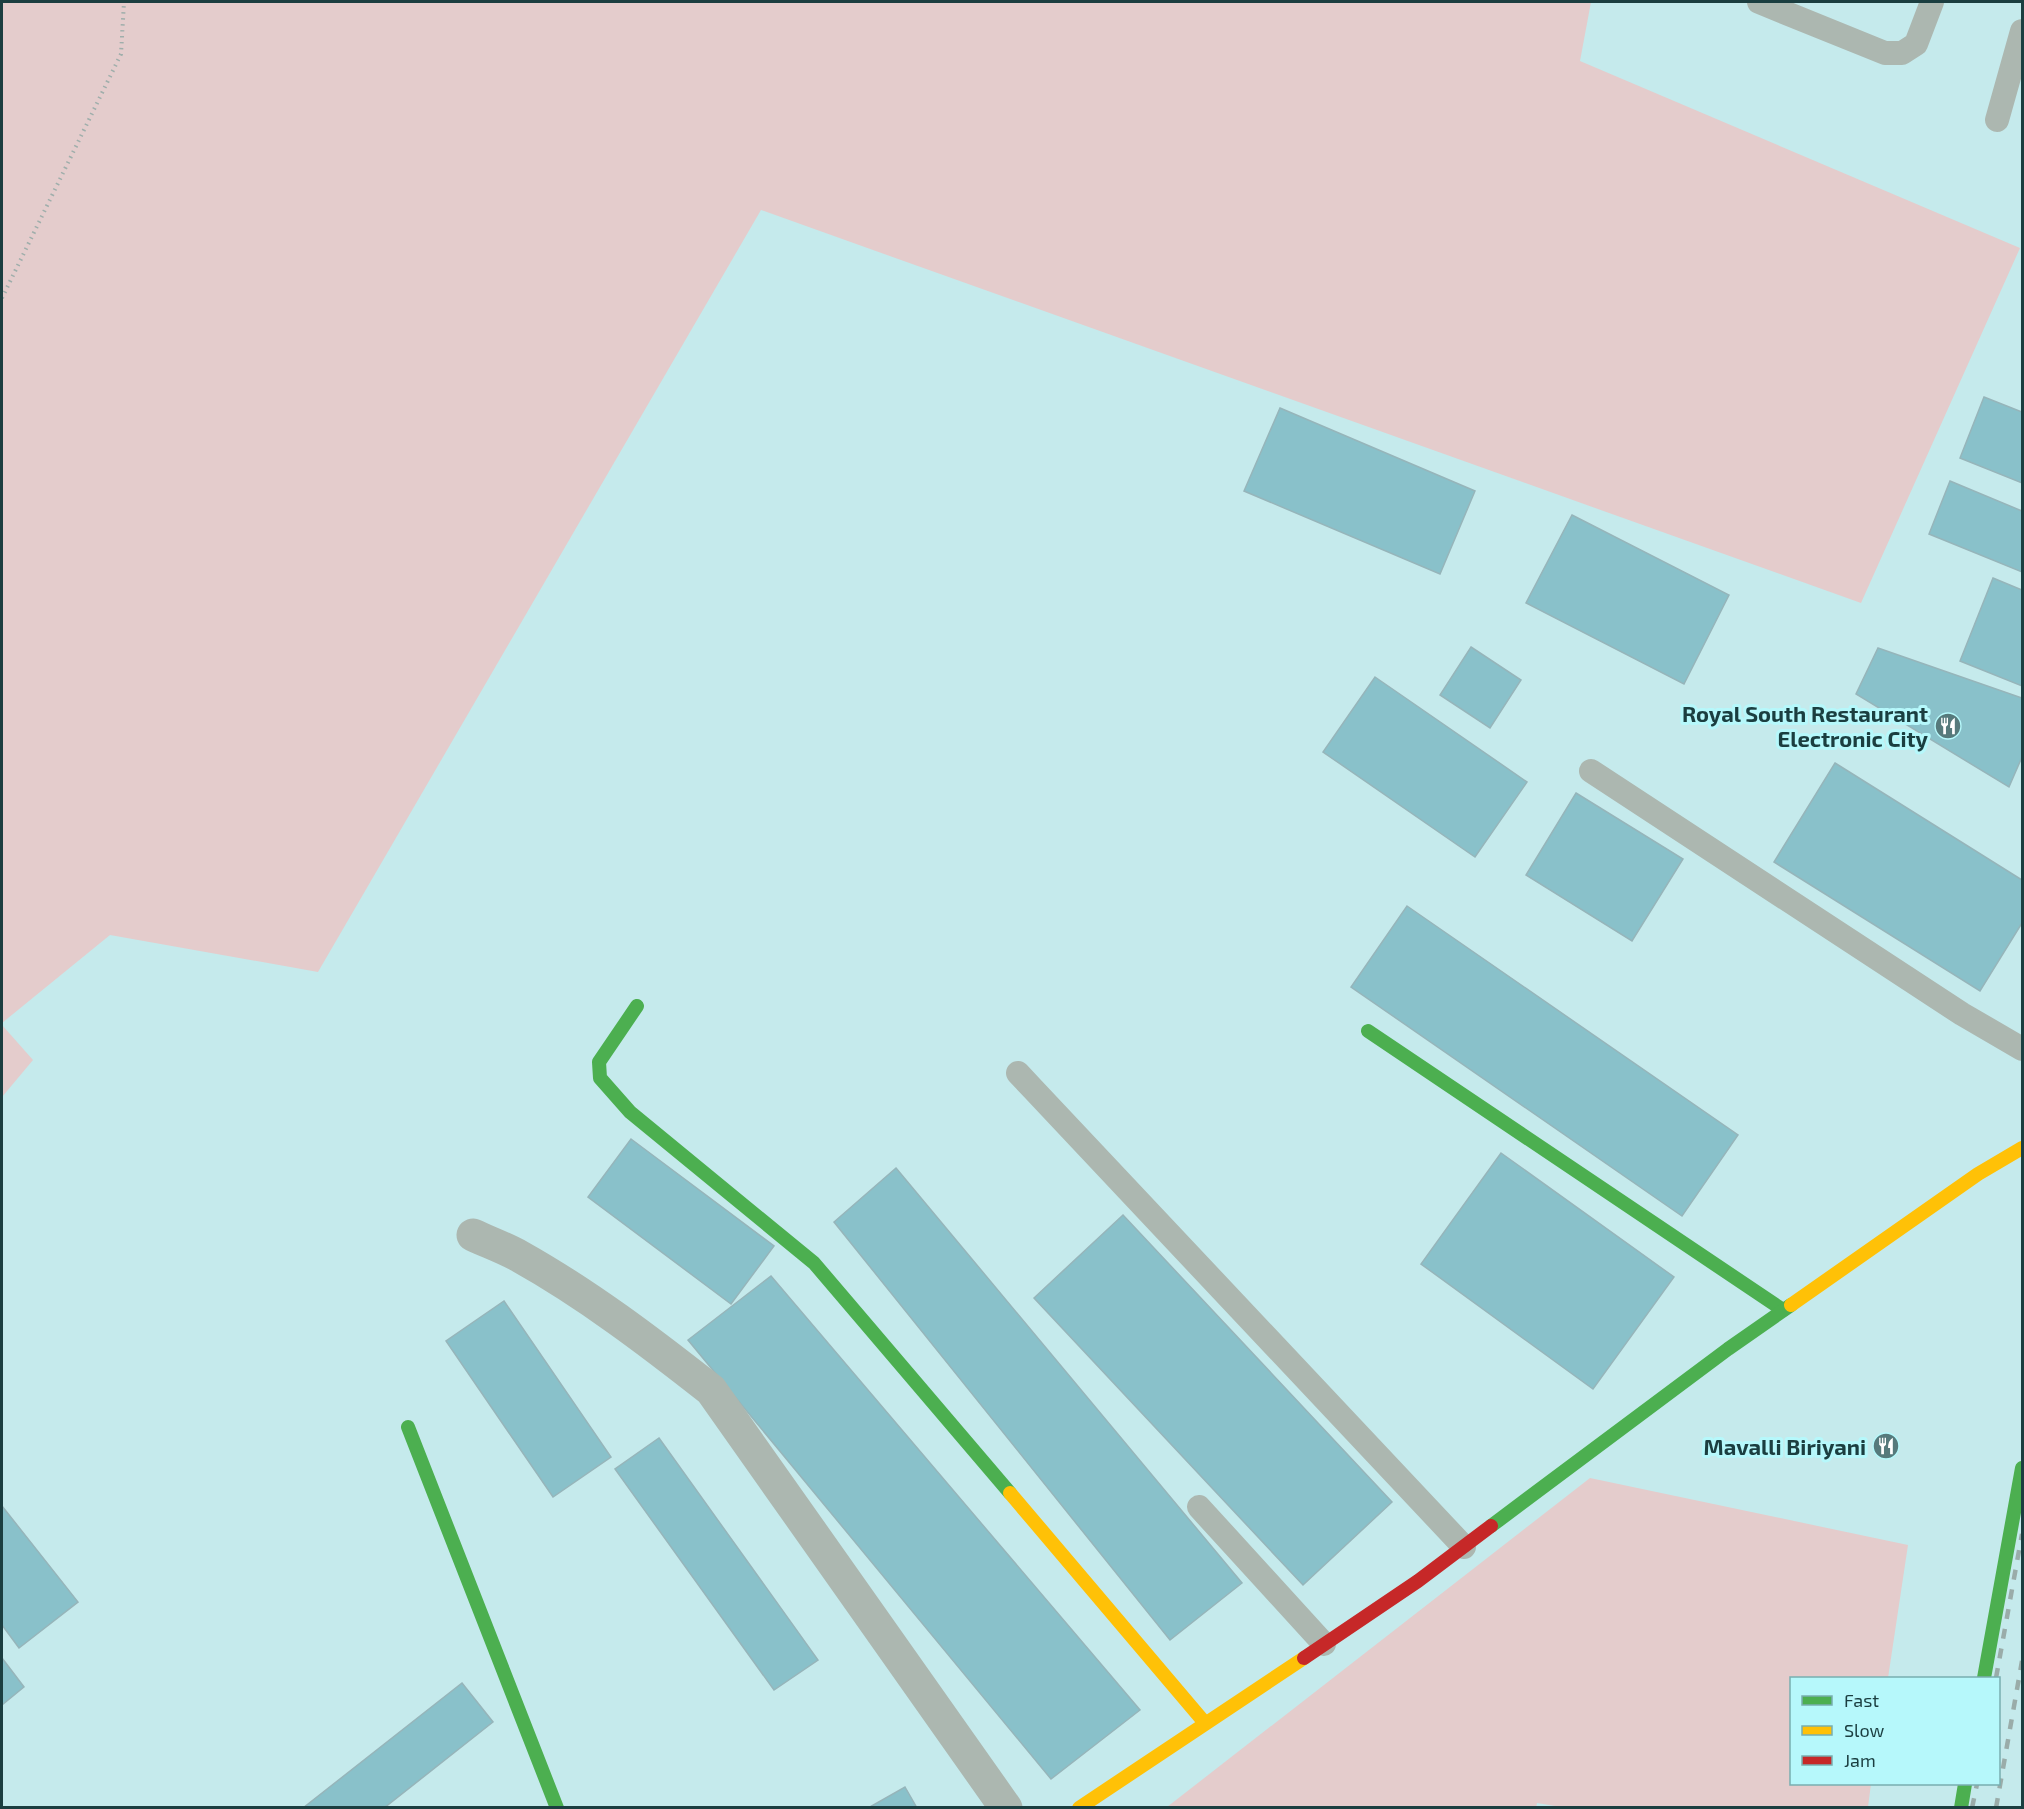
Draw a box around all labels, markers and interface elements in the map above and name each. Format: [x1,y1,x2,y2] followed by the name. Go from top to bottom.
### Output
[1682,700,1929,752] place label: Royal South Restaurant Electronic City
[1933,711,1963,741] restaurant icon: Royal South Restaurant Electronic City
[1871,1431,1901,1461] restaurant icon: Mavalli Biriyani
[1704,1433,1866,1460] place label: Mavalli Biriyani
[1790,1677,2000,1785] legend
[1844,1689,1879,1711] text: Fast
[1844,1719,1885,1741] text: Slow
[1844,1749,1876,1771] text: Jam

